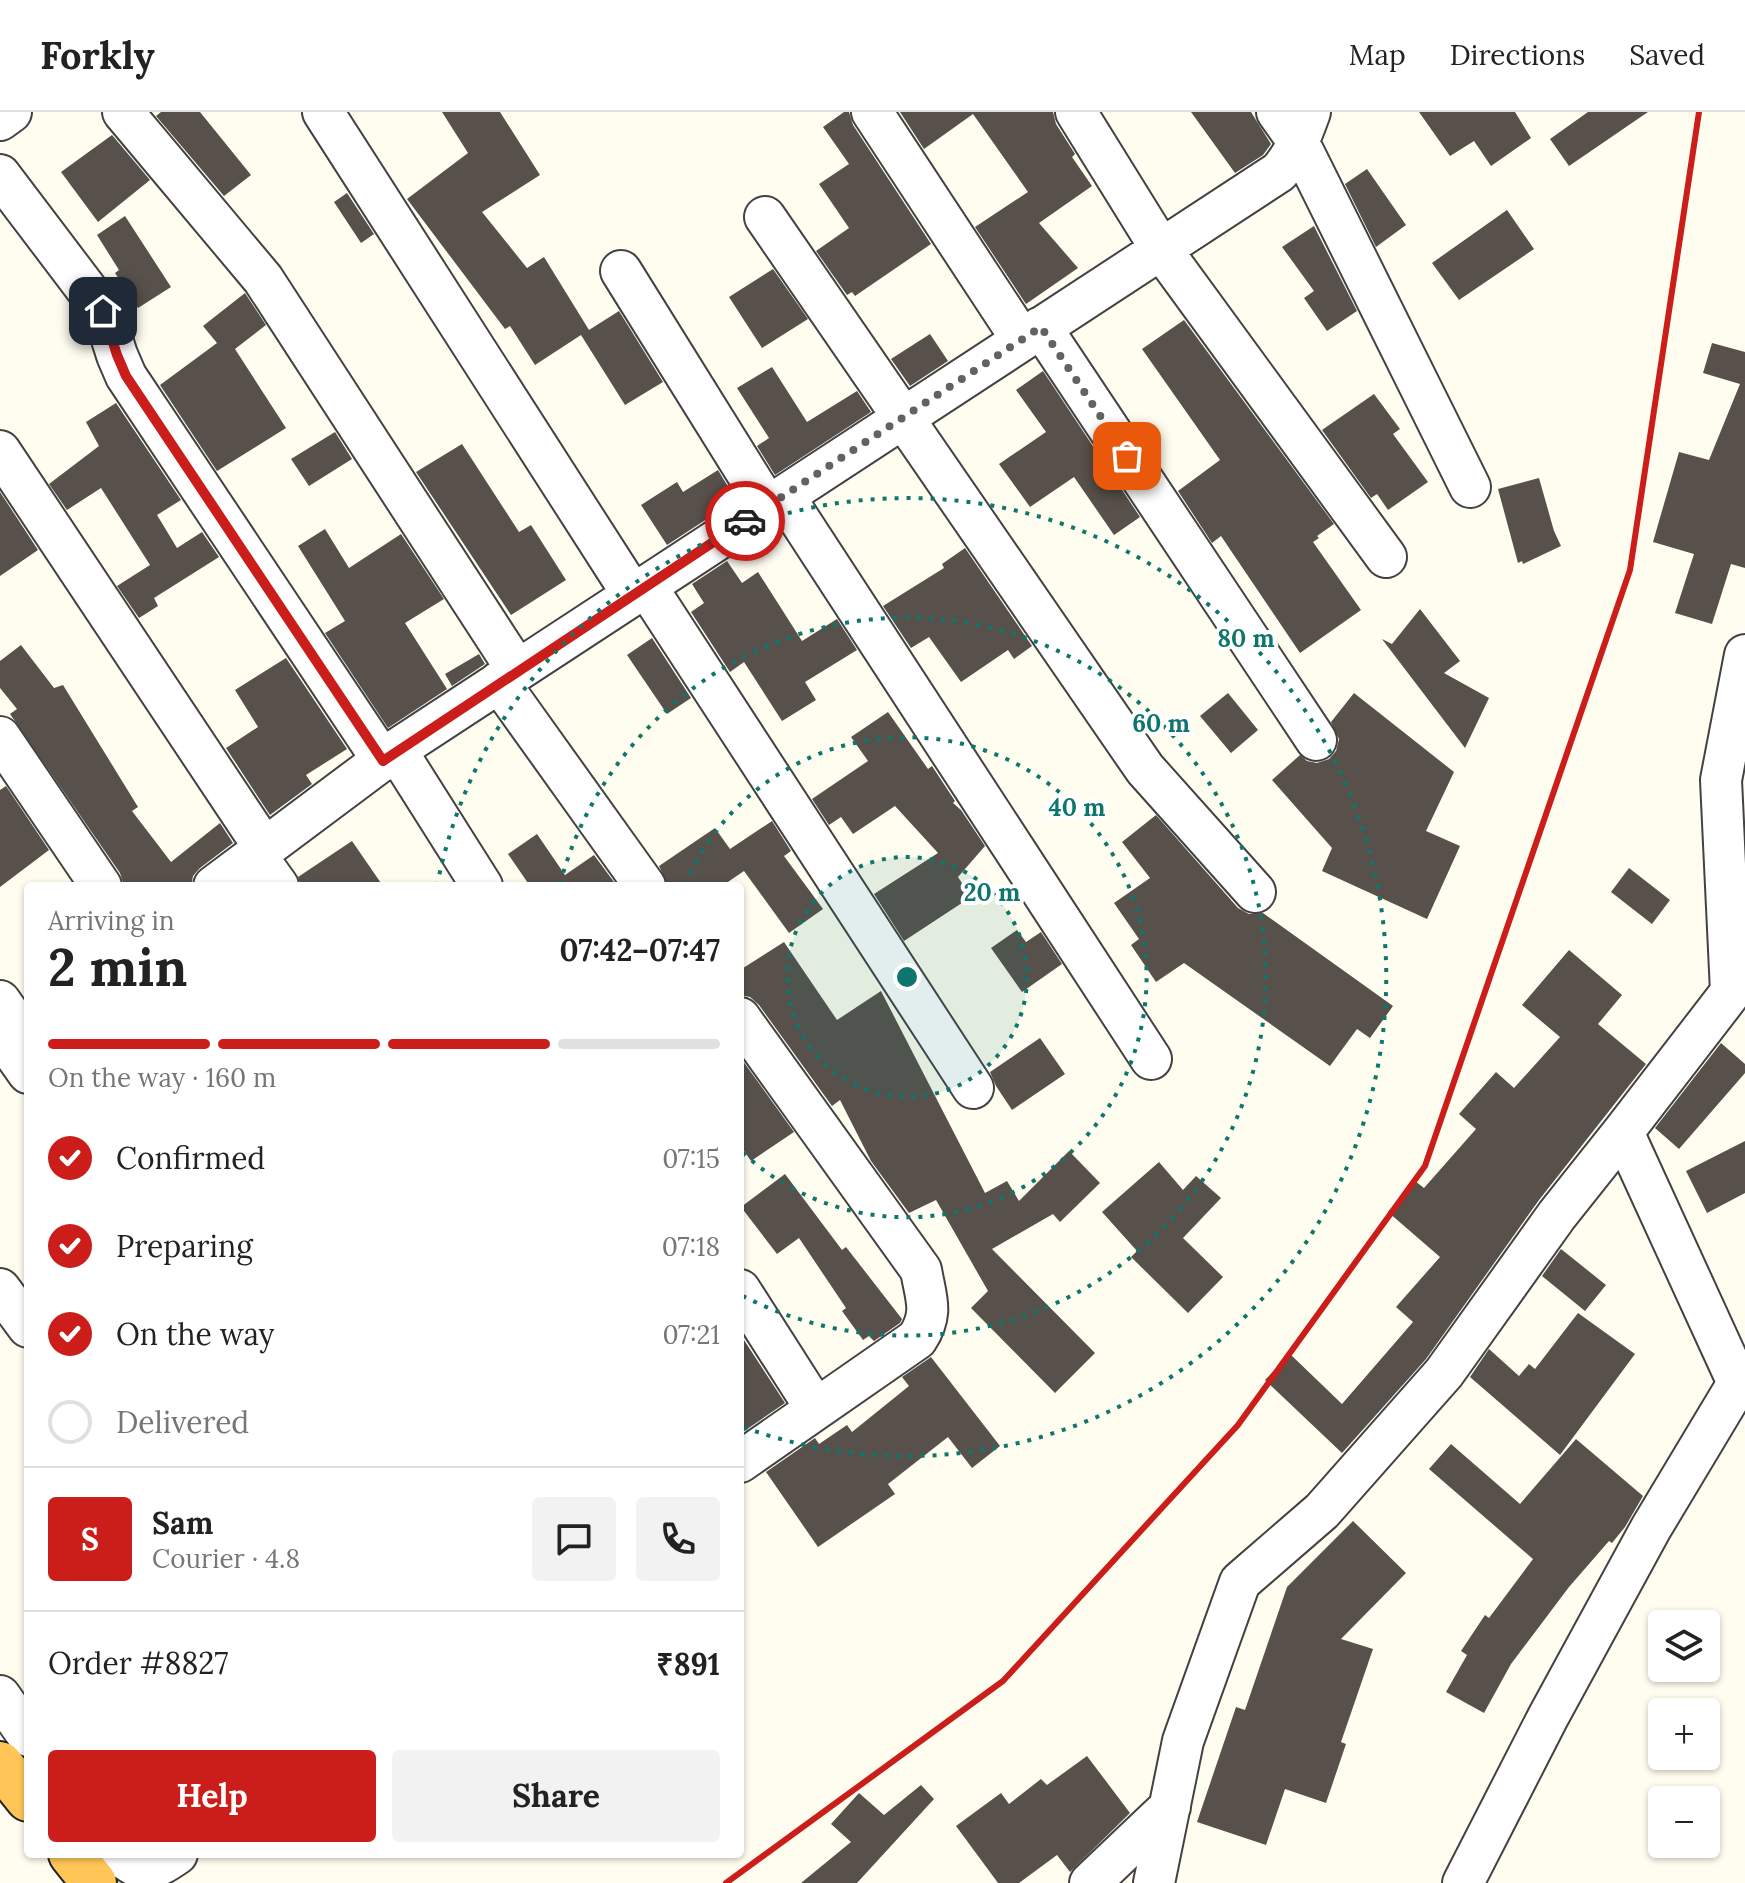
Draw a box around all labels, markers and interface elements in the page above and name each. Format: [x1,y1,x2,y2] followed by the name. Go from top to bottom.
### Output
[40,31,155,79] text: Forkly
[1349,37,1406,73] text: Map
[1450,37,1585,73] text: Directions
[1629,37,1705,73] text: Saved
[69,277,137,345] pin
[81,289,125,333] icon: home
[1093,422,1161,490] pin
[1105,434,1149,478] icon: bag
[705,481,785,561] courier
[723,499,767,543] icon: car
[1217,623,1275,654] text: 80 m
[1132,708,1190,739] text: 60 m
[1049,792,1105,823] text: 40 m
[964,877,1020,908] text: 20 m
[48,904,175,937] text: Arriving in
[559,931,720,969] text: 07:42–07:47
[48,934,187,1000] text: 2 min
[893,963,921,991] centre of rings
[48,1061,276,1094] text: On the way · 160 m
[48,1136,92,1180] icon: check
[116,1139,265,1177] text: Confirmed
[662,1142,720,1175] text: 07:15
[48,1224,92,1268] icon: check
[116,1227,253,1265] text: Preparing
[662,1230,720,1263] text: 07:18
[48,1312,92,1356] icon: check
[116,1315,274,1353] text: On the way
[663,1318,720,1351] text: 07:21
[116,1403,249,1441] text: Delivered
[532,1497,616,1581] button: chat
[636,1497,720,1581] button: phone
[152,1504,213,1542] text: Sam
[81,1520,99,1558] text: S
[152,1542,300,1575] text: Courier · 4.8
[1648,1610,1720,1858] map controls
[1648,1610,1720,1682] button: layers
[48,1644,228,1682] text: Order #8827
[656,1645,720,1683] text: ₹891
[1648,1698,1720,1770] button: +
[48,1750,376,1842] button: Help
[392,1750,720,1842] button: Share
[1648,1786,1720,1858] button: −

